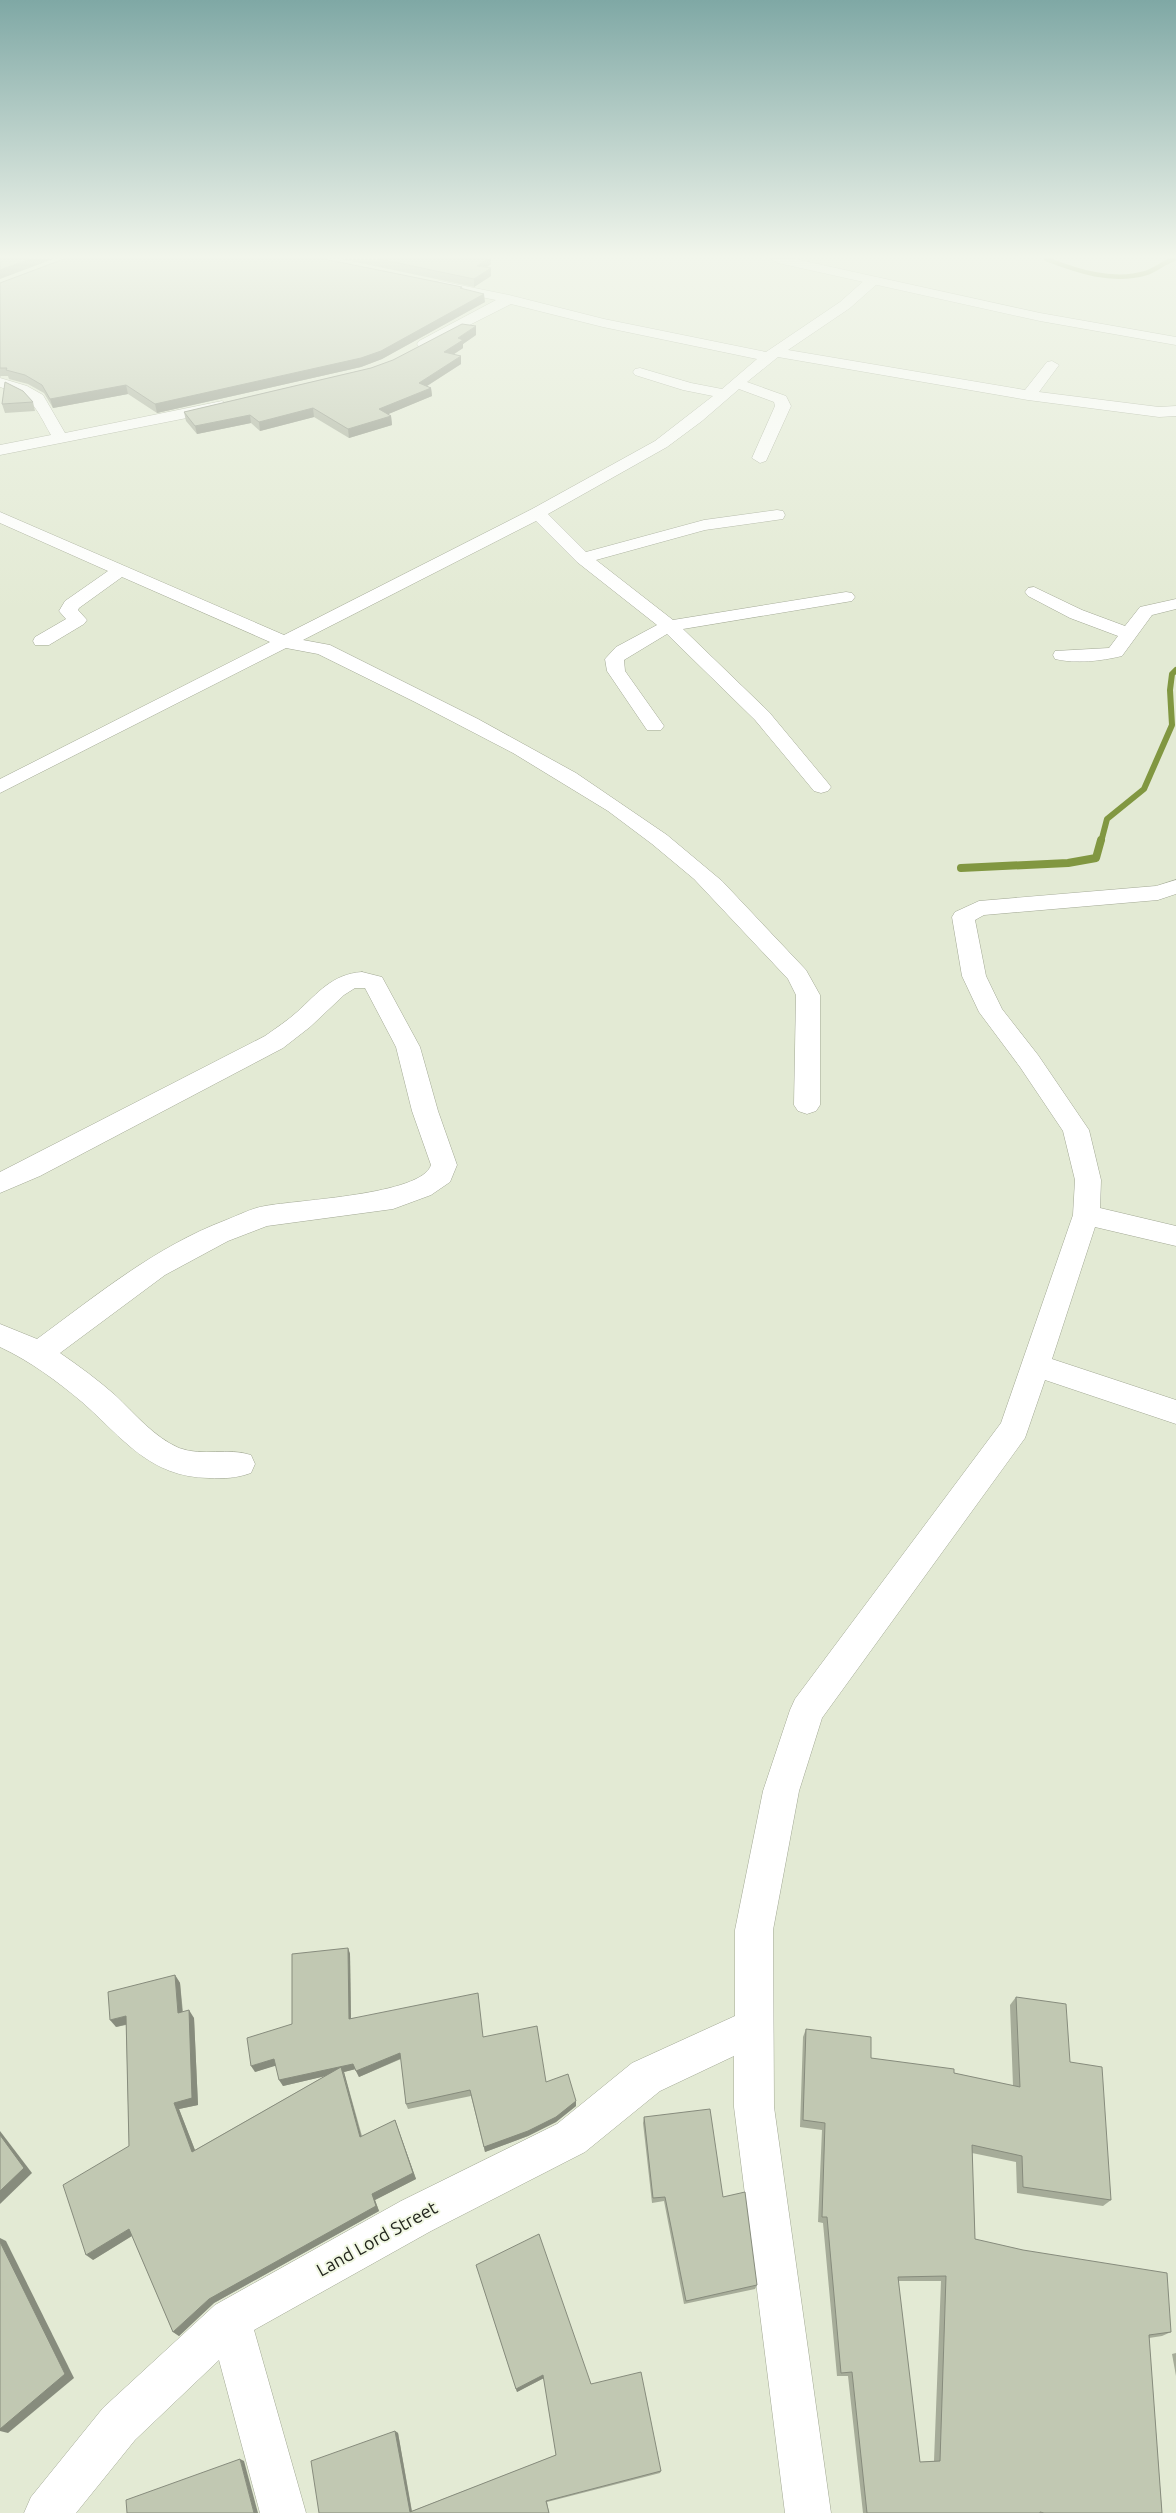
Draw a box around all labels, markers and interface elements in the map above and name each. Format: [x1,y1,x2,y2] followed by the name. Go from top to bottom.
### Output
[313,2197,440,2280] street label: Land Lord Street

